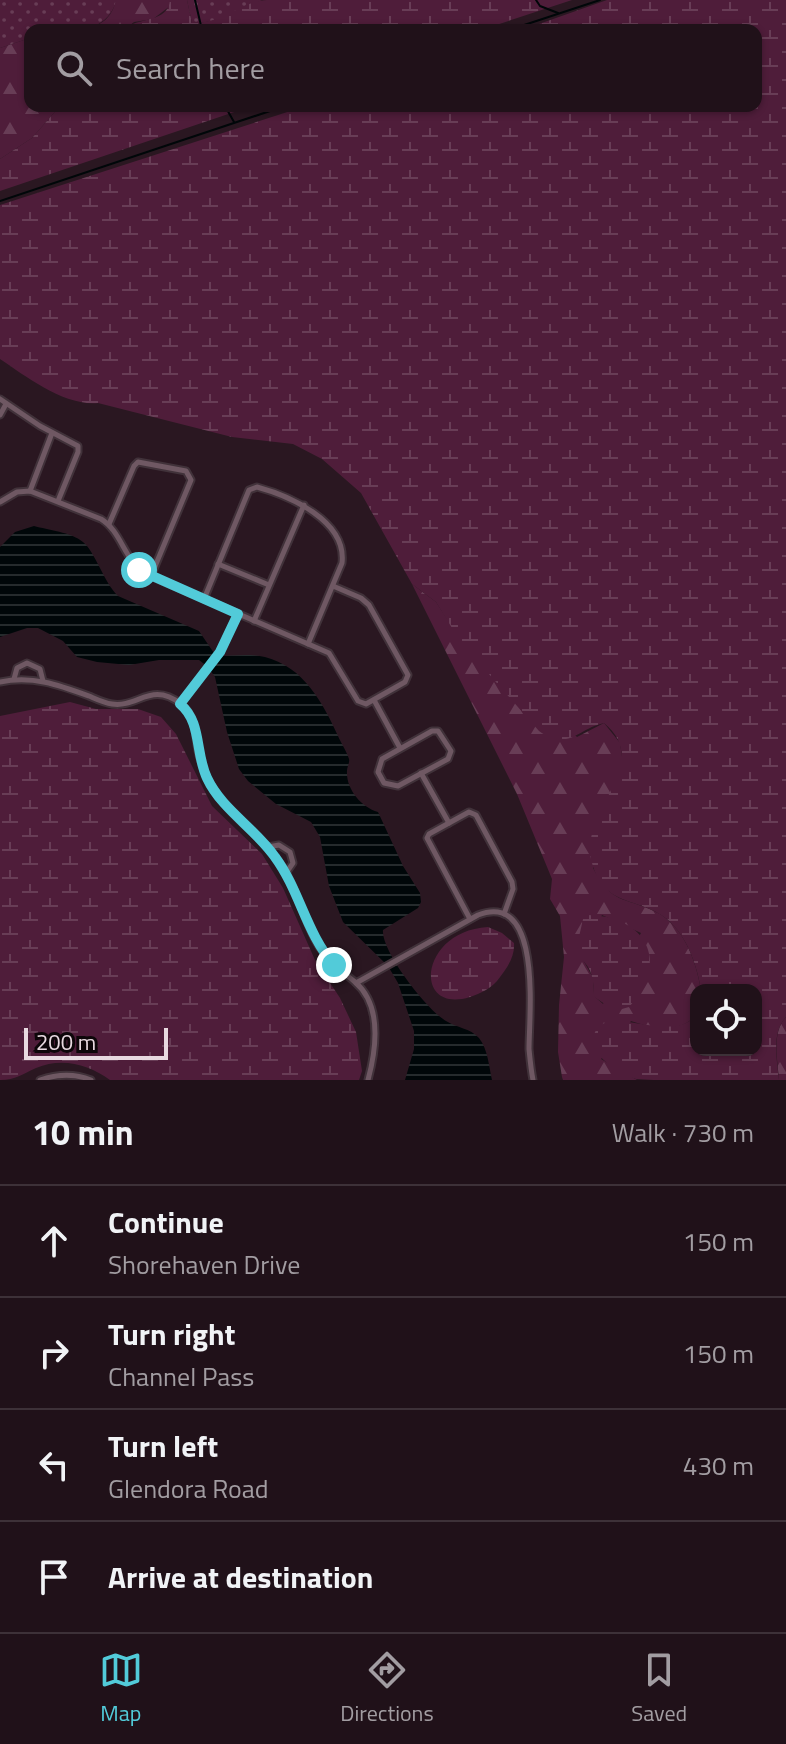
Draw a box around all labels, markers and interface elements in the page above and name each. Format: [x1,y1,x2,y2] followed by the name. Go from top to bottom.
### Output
[24,24,762,112] search box
[116,45,265,91] text: Search here
[52,46,96,90] icon: search
[121,552,157,588] route start
[316,947,352,983] route end
[690,984,762,1056] map controls
[690,984,762,1056] button: locate
[24,1024,168,1060] scale bar
[36,1025,96,1059] text: 200 m
[32,1106,134,1158] text: 10 min
[612,1113,754,1152] text: Walk · 730 m
[108,1199,224,1245] text: Continue
[32,1219,76,1263] icon: ahead
[683,1222,754,1261] text: 150 m
[108,1245,300,1284] text: Shorehaven Drive
[108,1311,236,1357] text: Turn right
[32,1331,76,1375] icon: right
[683,1334,754,1373] text: 150 m
[108,1357,254,1396] text: Channel Pass
[108,1423,218,1469] text: Turn left
[32,1443,76,1487] icon: left
[683,1446,754,1485] text: 430 m
[108,1469,269,1508] text: Glendora Road
[108,1554,373,1600] text: Arrive at destination
[32,1555,76,1599] icon: arrive
[99,1648,143,1730] tab: Map
[340,1648,434,1730] tab: Directions
[631,1648,687,1730] tab: Saved

